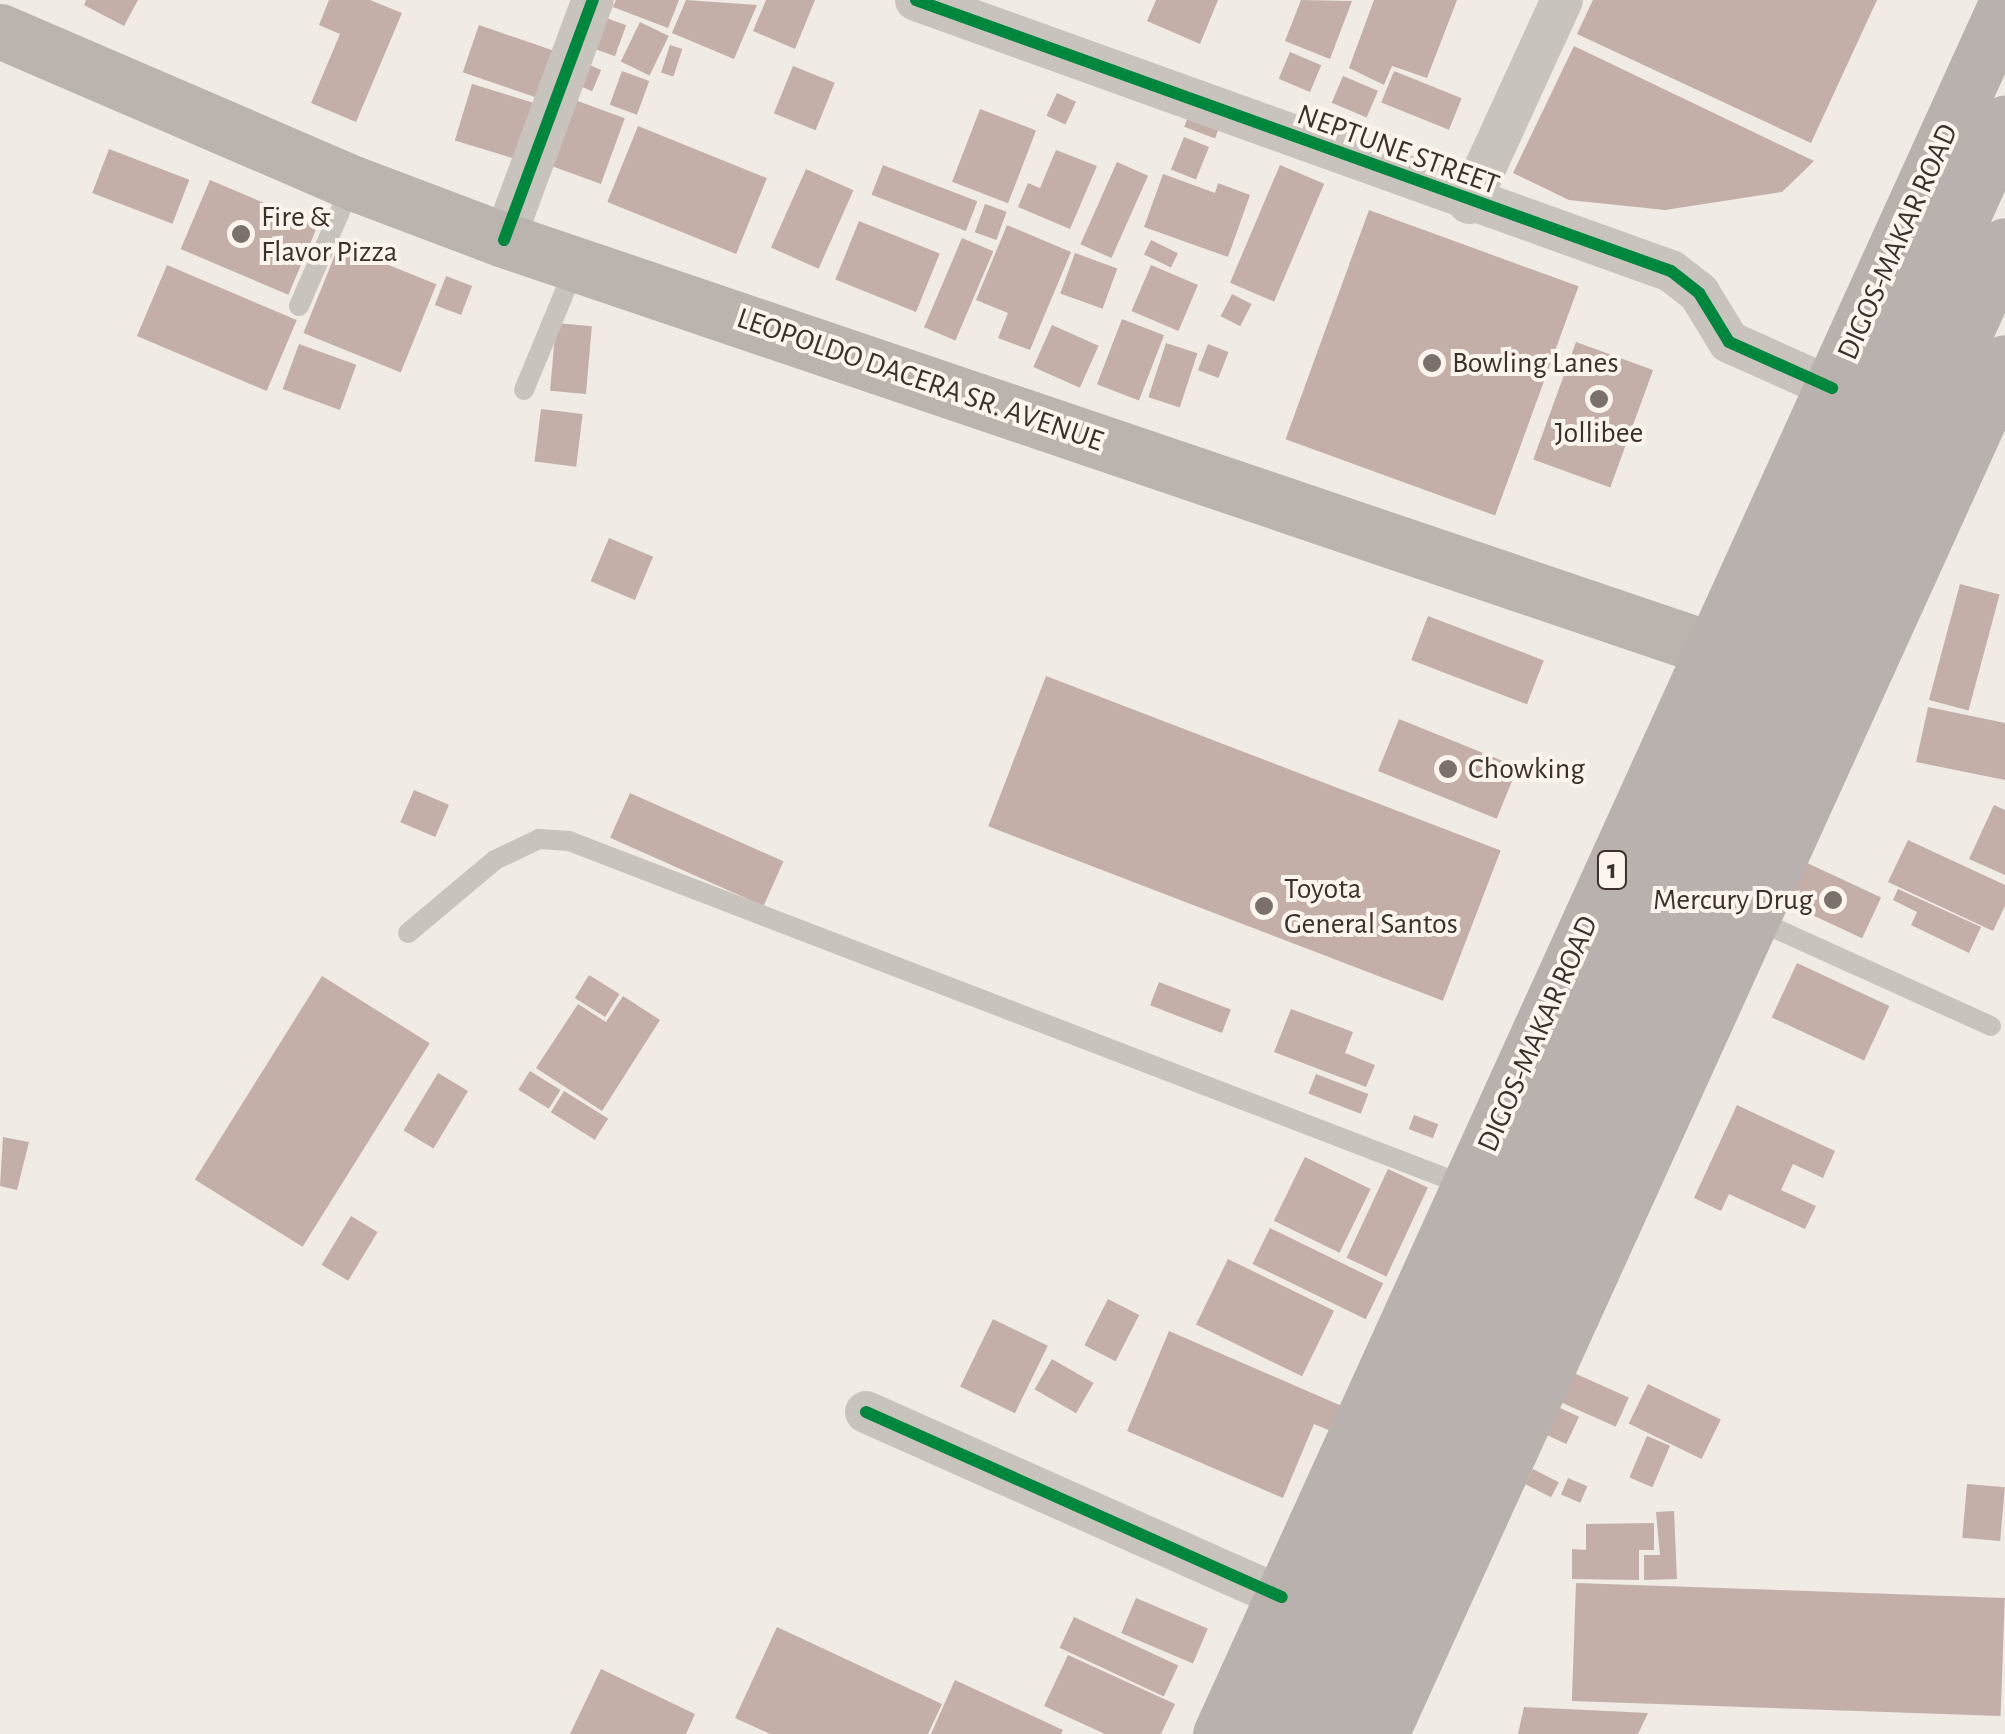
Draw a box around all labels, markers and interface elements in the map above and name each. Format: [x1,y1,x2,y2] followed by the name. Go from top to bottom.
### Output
[1292,97,1504,203] street label: NEPTUNE STREET
[1830,118,1966,366] street label: DIGOS-MAKAR ROAD
[261,199,398,270] place label: Fire & Flavor Pizza
[230,223,252,245] marker: Fire & Flavor Pizza
[732,300,1108,460] street label: LEOPOLDO DACERA SR. AVENUE
[1452,345,1618,381] place label: Bowling Lanes
[1421,352,1443,374] marker: Bowling Lanes
[1588,388,1610,410] marker: Jollibee
[1555,415,1643,451] place label: Jollibee
[1468,751,1585,787] place label: Chowking
[1437,758,1459,780] marker: Chowking
[1594,847,1630,893] road number: 1
[1284,871,1458,942] place label: Toyota General Santos
[1653,882,1813,918] place label: Mercury Drug
[1822,889,1844,911] marker: Mercury Drug
[1253,895,1275,917] marker: Toyota General Santos
[1470,910,1606,1158] street label: DIGOS-MAKAR ROAD

